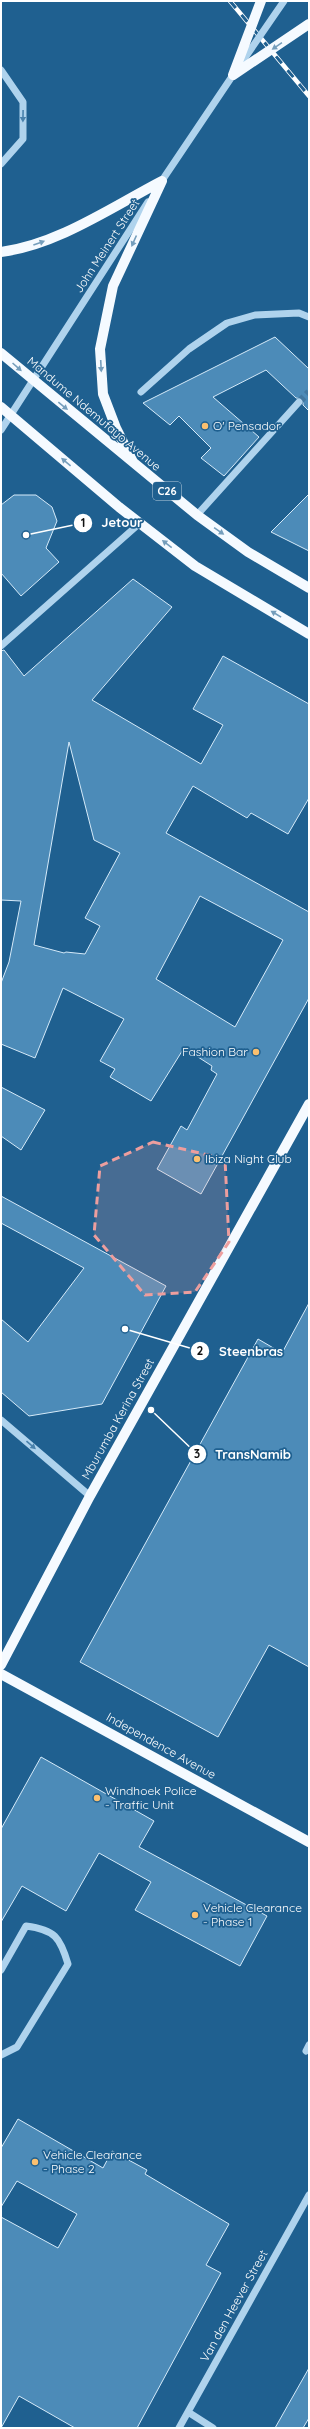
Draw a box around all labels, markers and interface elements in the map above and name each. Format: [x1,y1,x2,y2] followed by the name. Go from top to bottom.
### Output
[272,42,282,50] one-way arrow
[20,110,26,123] one-way arrow
[71,196,143,295] street label: John Meinert Street
[131,236,137,247] one-way arrow
[33,240,45,246] one-way arrow
[24,353,164,474] street label: Mandume Ndemufayo Avenue
[98,360,104,373] one-way arrow
[12,363,22,372] one-way arrow
[58,402,69,411] one-way arrow
[213,418,281,433] place label: O' Pensador
[200,421,210,431] marker: O' Pensador
[60,457,71,466] one-way arrow
[153,482,181,500] road number: C26
[73,510,150,535] callout: Jetour
[101,514,143,530] text: Jetour
[81,515,85,530] text: 1
[214,527,225,535] one-way arrow
[161,539,172,548] one-way arrow
[271,610,281,618] one-way arrow
[182,1044,248,1059] place label: Fashion Bar
[251,1047,261,1057] marker: Fashion Bar
[205,1151,292,1166] place label: Ibiza Night Club
[192,1154,202,1164] marker: Ibiza Night Club
[190,1339,291,1364] callout: Steenbras
[197,1343,204,1358] text: 2
[219,1343,283,1359] text: Steenbras
[78,1355,157,1482] street label: Mburumba Kerina Street
[25,1441,36,1450] one-way arrow
[187,1442,299,1467] callout: TransNamib
[194,1446,200,1461] text: 3
[215,1446,291,1462] text: TransNamib
[104,1709,219,1782] street label: Independence Avenue
[105,1783,197,1812] place label: Windhoek Police - Traffic Unit
[92,1793,102,1803] marker: Windhoek Police - Traffic Unit
[203,1900,302,1929] place label: Vehicle Clearance - Phase 1
[190,1910,200,1920] marker: Vehicle Clearance - Phase 1
[43,2147,142,2176] place label: Vehicle Clearance - Phase 2
[30,2157,40,2167] marker: Vehicle Clearance - Phase 2
[197,2247,271,2364] street label: Van den Heever Street

